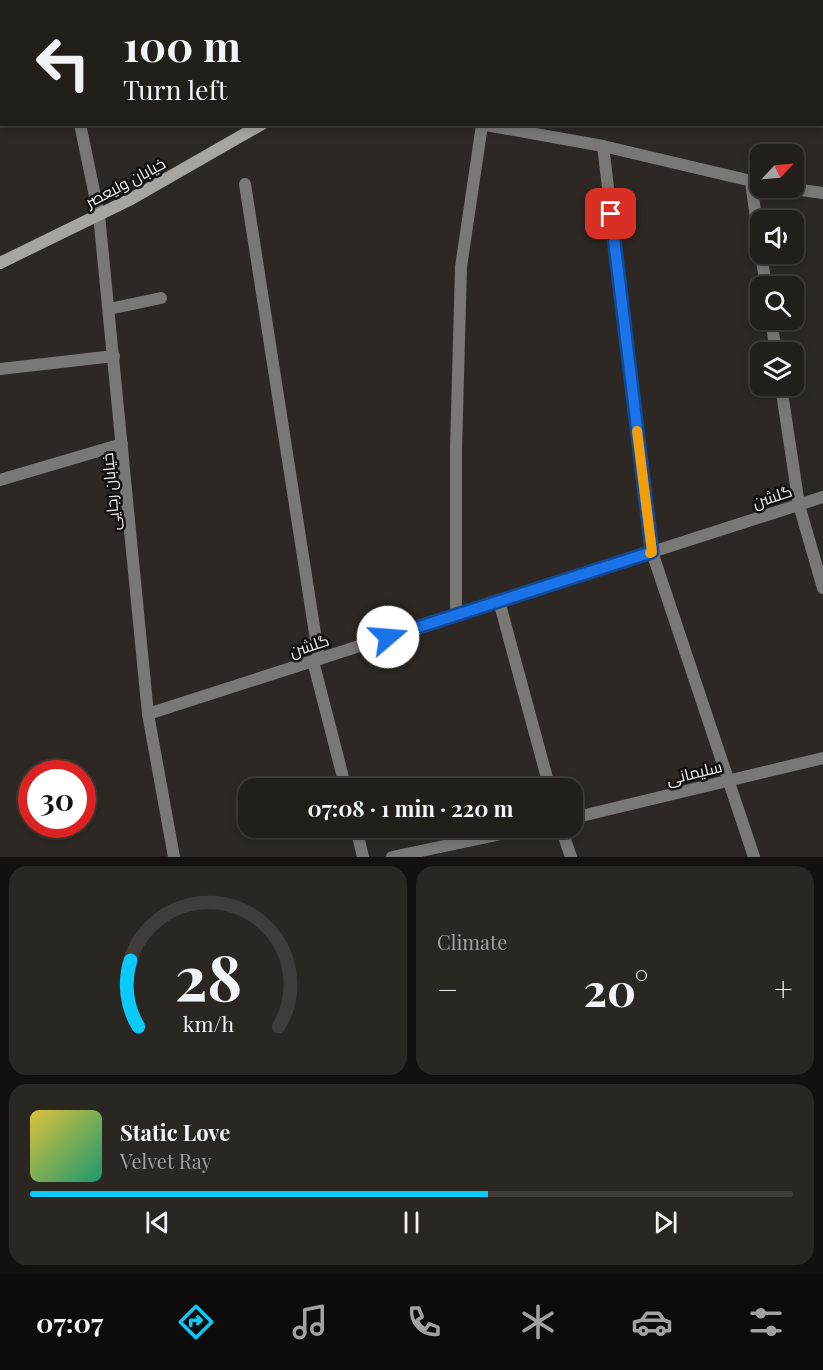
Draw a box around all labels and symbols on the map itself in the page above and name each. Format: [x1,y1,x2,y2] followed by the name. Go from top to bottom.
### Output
[750,144,804,198] north arrow
[80,152,169,213] street label: خیابان ولیعصر
[585,188,636,239] pin
[96,452,125,532] street label: خیابان رجایی
[750,480,795,513] street label: گلشن
[356,605,420,669] position arrow
[287,629,332,662] street label: گلشن
[664,755,724,790] street label: سلیمانی
[18,760,96,838] speed limit sign: 30

